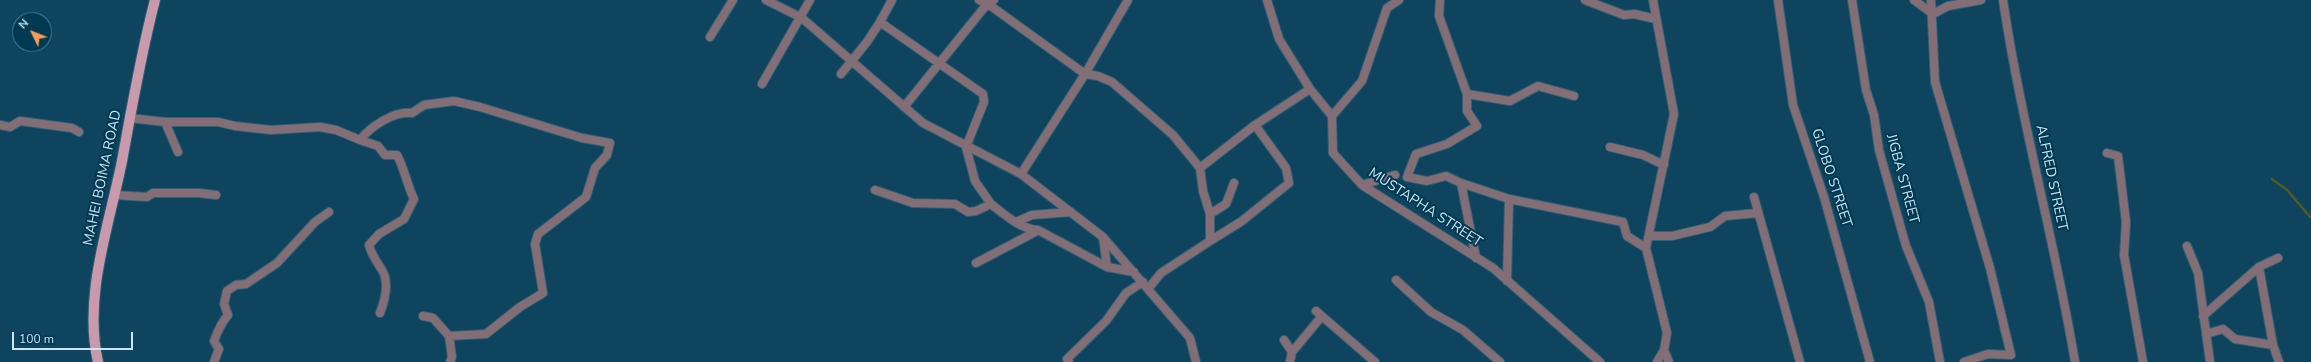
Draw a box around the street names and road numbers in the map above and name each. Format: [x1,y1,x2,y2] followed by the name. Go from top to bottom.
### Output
[80,109,126,247] street label: MAHEI BOIMA ROAD
[2032,124,2070,232] street label: ALFRED STREET
[1807,127,1855,229] street label: GLOBO STREET
[1882,132,1922,226] street label: JIGBA STREET
[1365,165,1485,251] street label: MUSTAPHA STREET

